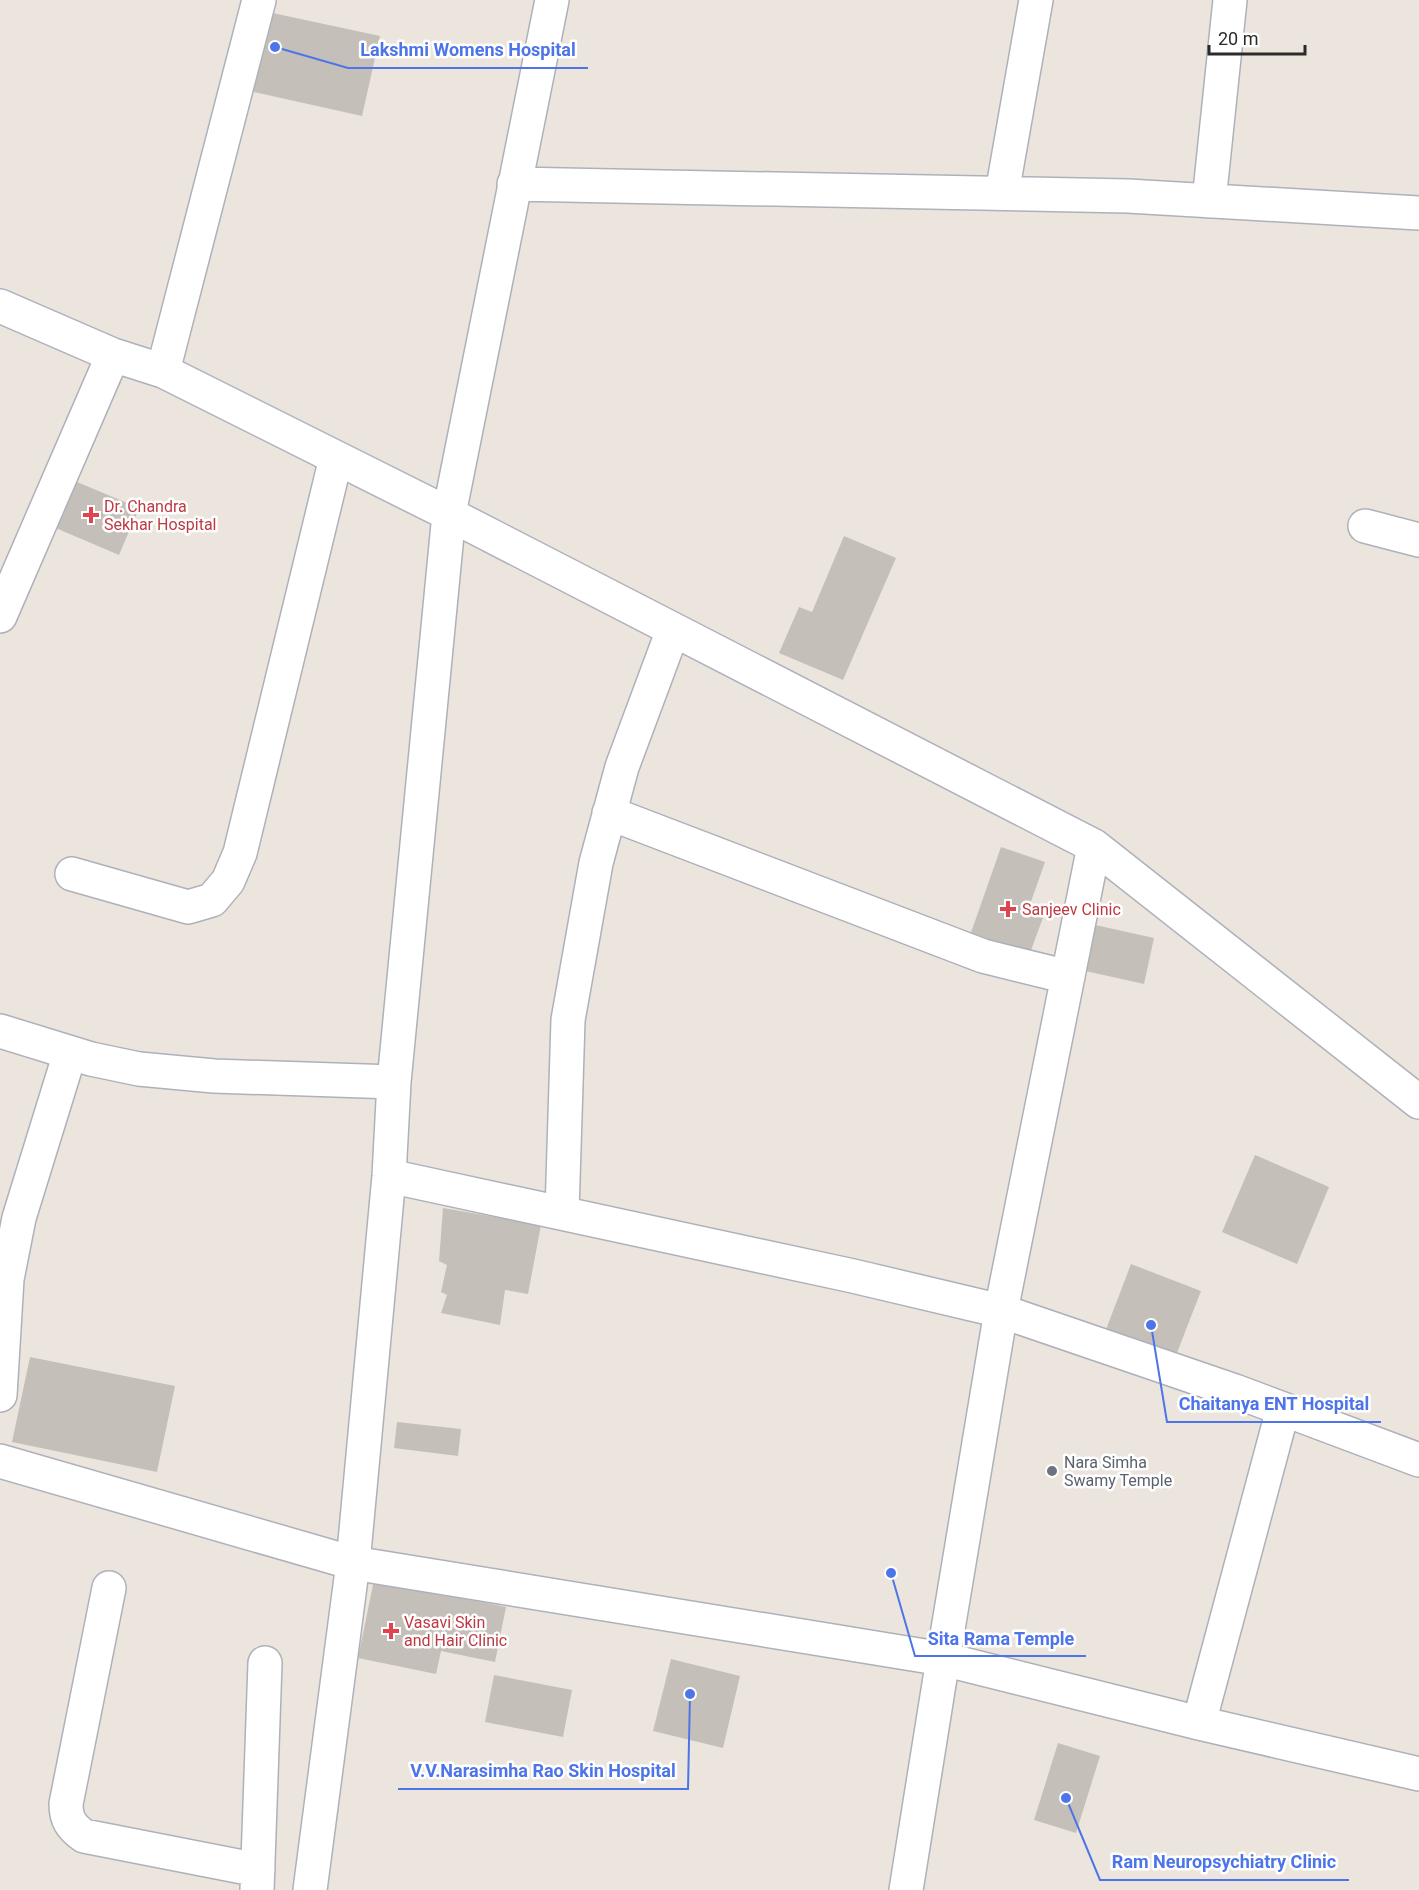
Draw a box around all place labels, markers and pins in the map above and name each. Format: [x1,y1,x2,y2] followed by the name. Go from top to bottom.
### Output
[348,32,588,68] callout: Lakshmi Womens Hospital
[104,497,217,534] place label: Dr. Chandra Sekhar Hospital
[82,506,100,524] marker: Dr. Chandra Sekhar Hospital
[999,900,1017,918] marker: Sanjeev Clinic
[1022,900,1121,919] place label: Sanjeev Clinic
[1167,1386,1381,1422] callout: Chaitanya ENT Hospital
[1064,1453,1172,1490] place label: Nara Simha Swamy Temple
[1045,1464,1059,1478] marker: Nara Simha Swamy Temple
[404,1613,507,1650] place label: Vasavi Skin and Hair Clinic
[915,1620,1086,1656] callout: Sita Rama Temple
[382,1622,400,1640] marker: Vasavi Skin and Hair Clinic
[398,1753,688,1789] callout: V.V.Narasimha Rao Skin Hospital
[1100,1844,1349,1880] callout: Ram Neuropsychiatry Clinic

